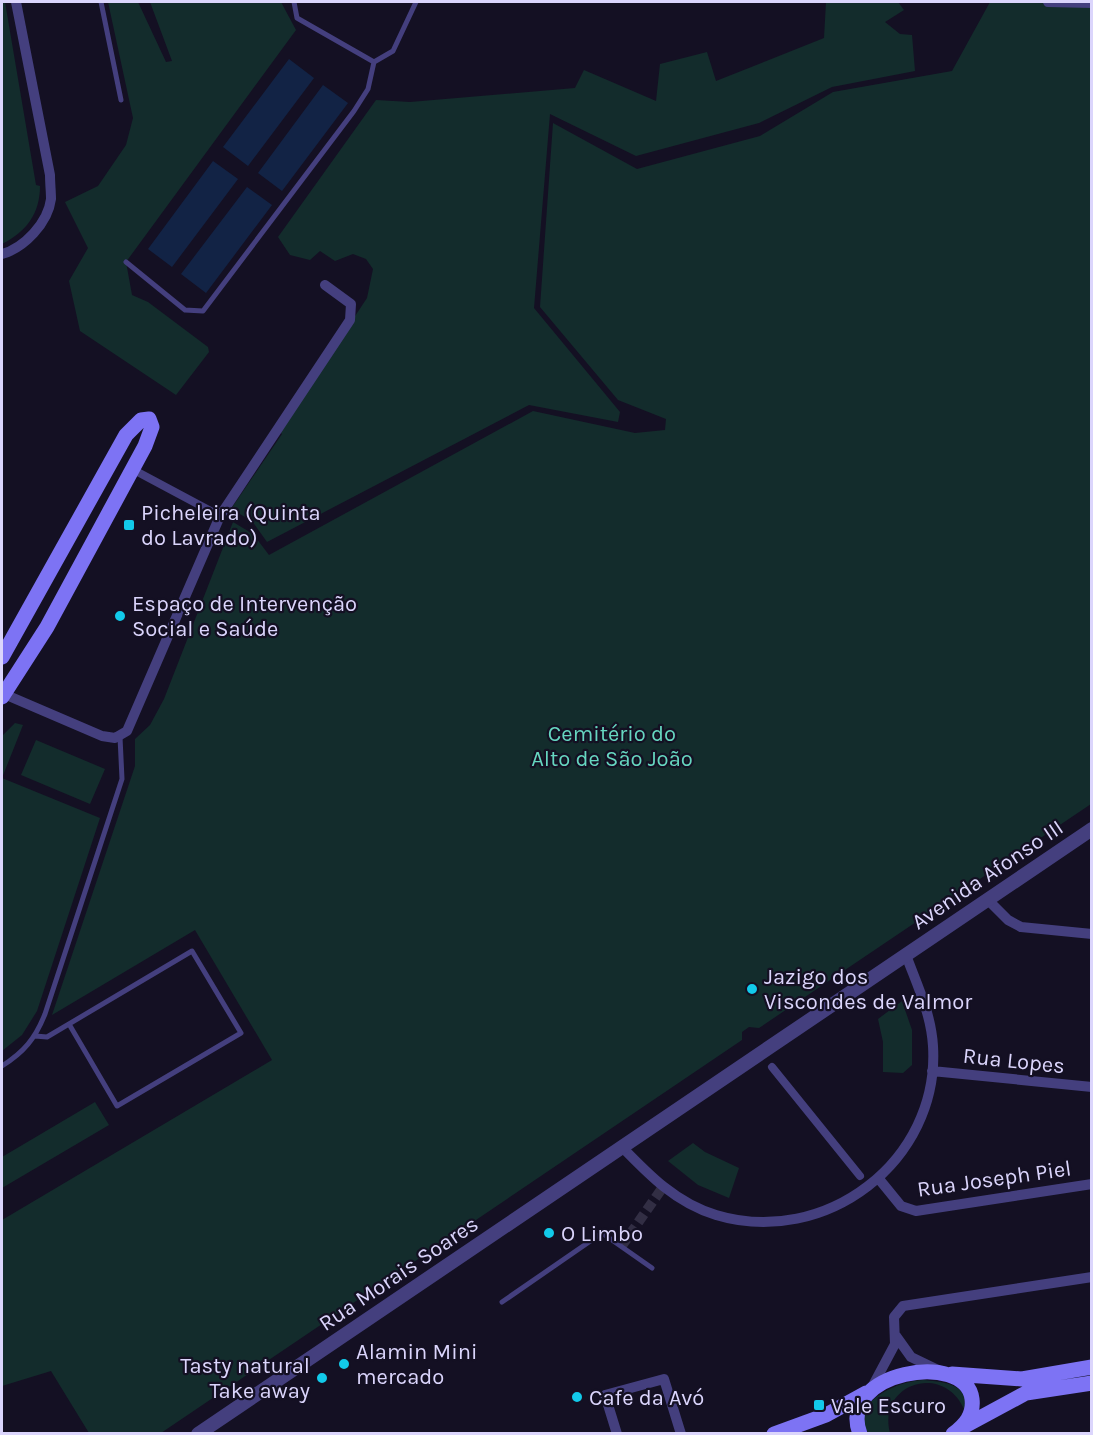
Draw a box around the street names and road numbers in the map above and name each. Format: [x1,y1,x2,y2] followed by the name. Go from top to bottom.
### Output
[907,815,1068,935] street label: Avenida Afonso III
[962,1043,1066,1079] street label: Rua Lopes
[915,1155,1073,1203] street label: Rua Joseph Piel
[314,1211,483,1337] street label: Rua Morais Soares

